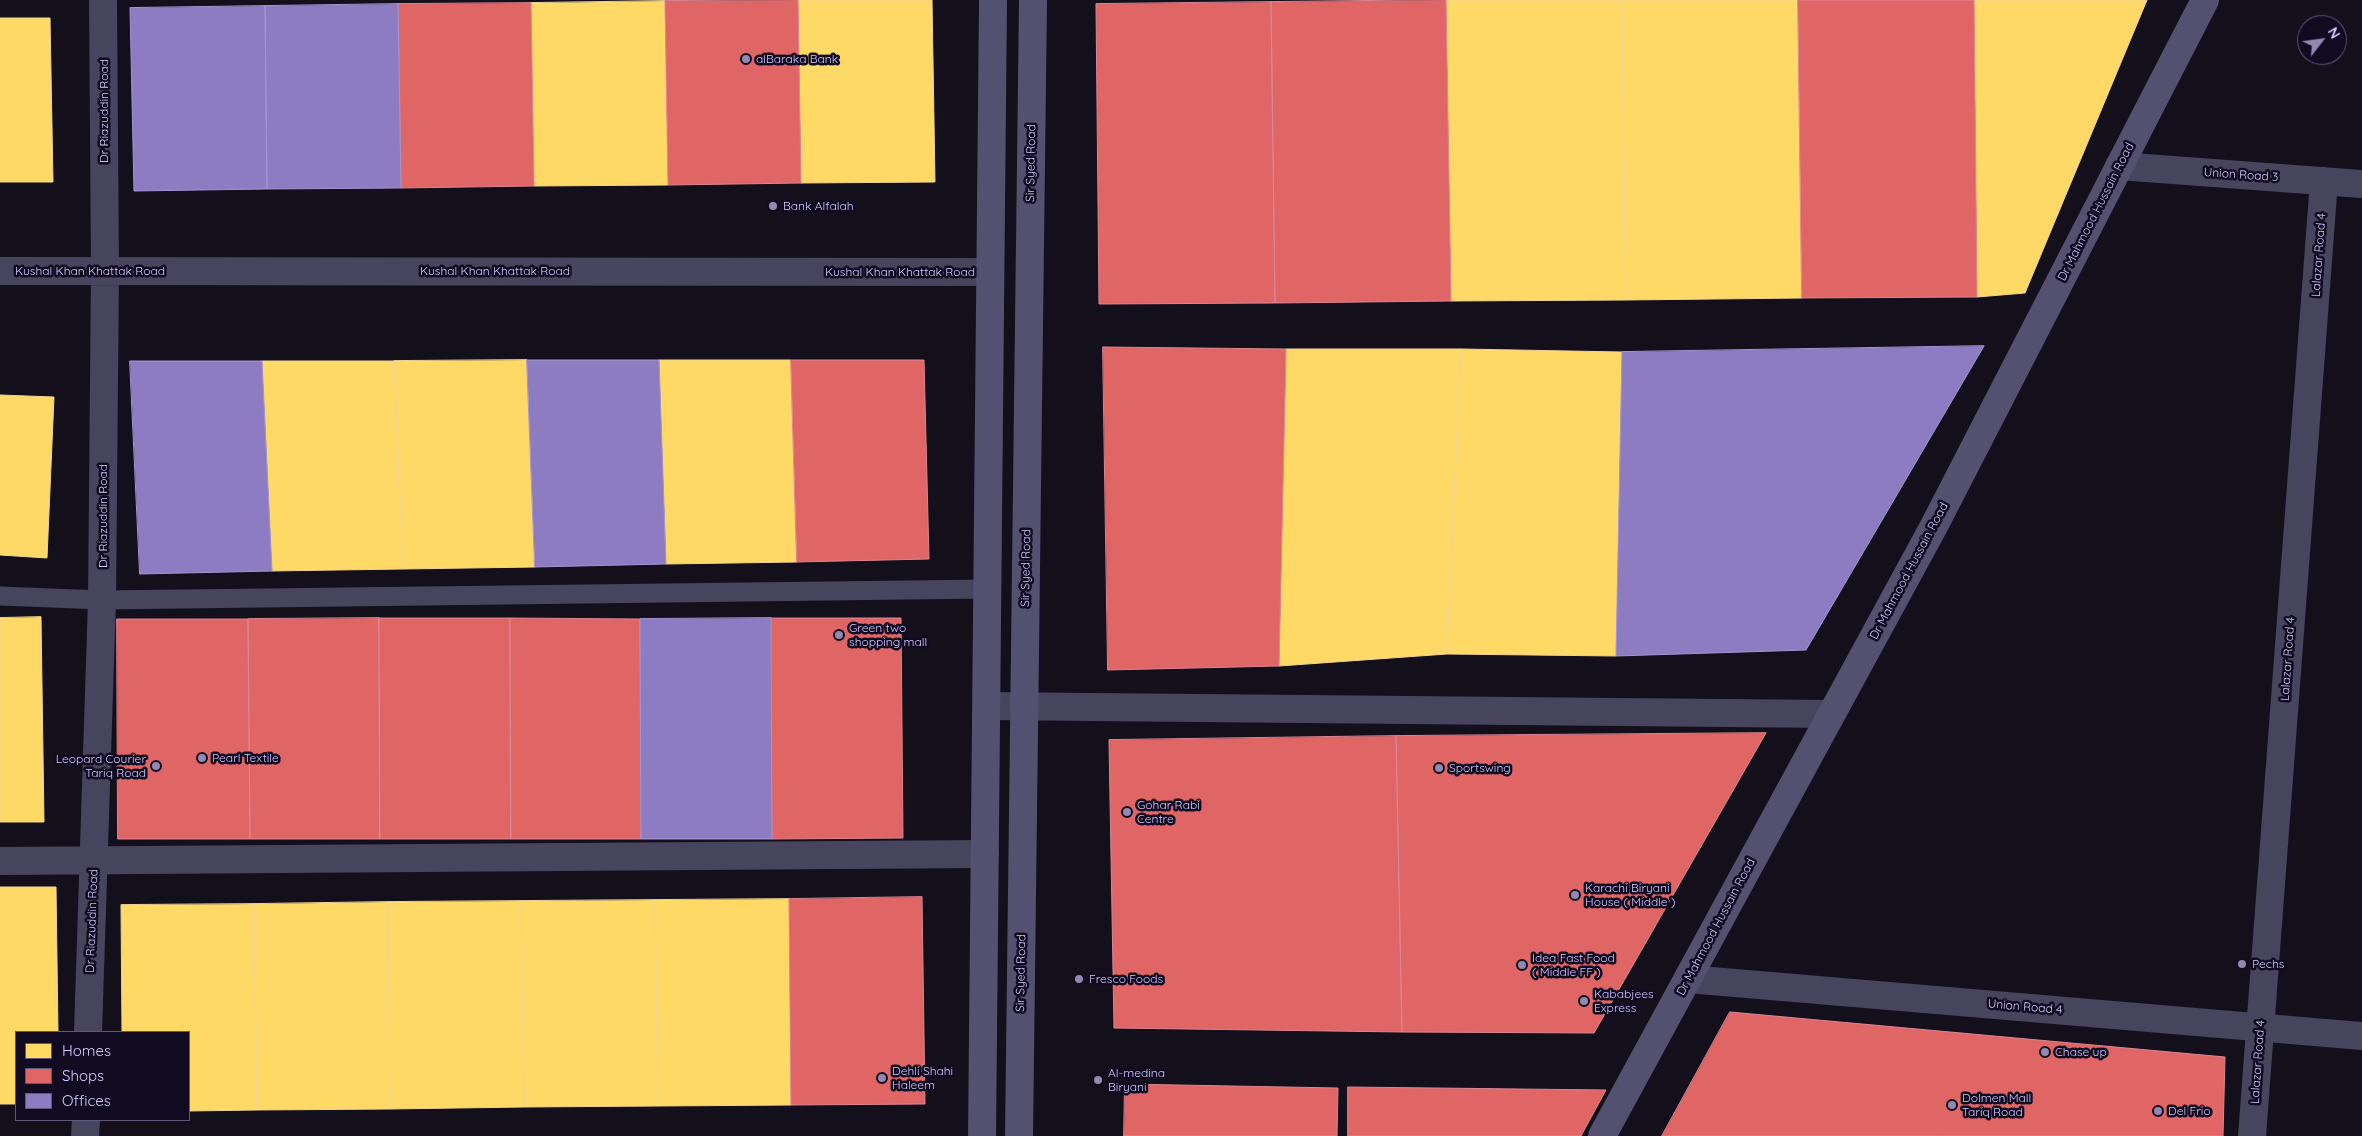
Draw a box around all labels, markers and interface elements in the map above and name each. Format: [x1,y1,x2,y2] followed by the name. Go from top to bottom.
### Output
[2297,15,2347,65] north arrow
[2324,24,2344,42] text: N
[756,52,838,66] place label: alBaraka Bank
[740,53,752,65] marker: alBaraka Bank
[97,59,111,163] street label: Dr Riazuddin Road
[1023,124,1039,202] street label: Sir Syed Road
[2055,140,2137,284] street label: Dr Mahmood Hussain Road
[2203,165,2279,185] street label: Union Road 3
[783,199,854,213] place label: Bank Alfalah
[767,200,779,212] marker: Bank Alfalah
[2309,213,2329,297] street label: Lalazar Road 4
[15,264,165,278] street label: Kushal Khan Khattak Road
[420,264,570,278] street label: Kushal Khan Khattak Road
[825,265,975,279] street label: Kushal Khan Khattak Road
[96,464,110,568] street label: Dr Riazuddin Road
[1867,500,1951,642] street label: Dr Mahmood Hussain Road
[1018,529,1034,607] street label: Sir Syed Road
[2278,617,2298,701] street label: Lalazar Road 4
[849,621,927,649] place label: Green two shopping mall
[833,629,845,641] marker: Green two shopping mall
[212,751,279,765] place label: Pearl Textile
[56,752,146,780] place label: Leopard Courier Tariq Road
[196,752,208,764] marker: Pearl Textile
[150,760,162,772] marker: Leopard Courier Tariq Road
[1449,761,1511,775] place label: Sportswing
[1433,762,1445,774] marker: Sportswing
[1137,798,1200,826] place label: Gohar Rabi Centre
[1121,806,1133,818] marker: Gohar Rabi Centre
[1674,856,1758,998] street label: Dr Mahmood Hussain Road
[83,869,101,973] street label: Dr Riazuddin Road
[1585,881,1675,909] place label: Karachi Biryani House ( Middle )
[1569,889,1581,901] marker: Karachi Biryani House ( Middle )
[1013,934,1029,1012] street label: Sir Syed Road
[1532,951,1615,979] place label: Idea Fast Food ( Middle FF )
[2252,957,2284,971] place label: Pechs
[2236,958,2248,970] marker: Pechs
[1516,959,1528,971] marker: Idea Fast Food ( Middle FF )
[1089,972,1163,986] place label: Fresco Foods
[1073,973,1085,985] marker: Fresco Foods
[1594,987,1654,1015] place label: Kababjees Express
[1578,995,1590,1007] marker: Kababjees Express
[1987,997,2063,1017] street label: Union Road 4
[2248,1020,2268,1104] street label: Lalazar Road 4
[15,1031,190,1121] legend
[62,1041,111,1060] text: Homes
[2055,1045,2107,1059] place label: Chase up
[2039,1046,2051,1058] marker: Chase up
[892,1064,953,1092] place label: Dehli Shahi Haleem
[62,1066,104,1085] text: Shops
[1108,1066,1165,1094] place label: Al-medina Biryani
[876,1072,888,1084] marker: Dehli Shahi Haleem
[1092,1074,1104,1086] marker: Al-medina Biryani
[62,1091,111,1110] text: Offices
[1962,1091,2031,1119] place label: Dolmen Mall Tariq Road
[1946,1099,1958,1111] marker: Dolmen Mall Tariq Road
[2168,1104,2211,1118] place label: Del Frio
[2152,1105,2164,1117] marker: Del Frio

